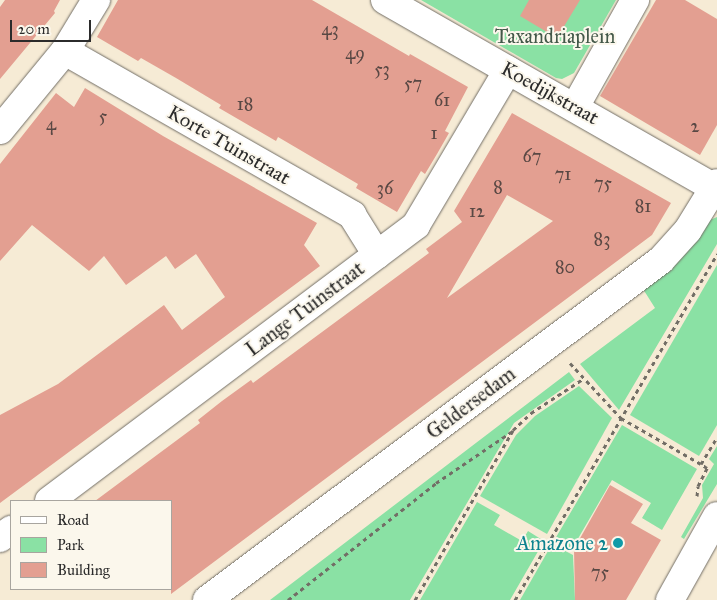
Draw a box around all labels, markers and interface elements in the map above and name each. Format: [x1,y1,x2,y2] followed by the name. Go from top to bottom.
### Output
[12,10,94,42] scale bar
[321,18,339,40] house number: 43
[18,20,50,38] text: 20 m
[495,24,615,48] park label: Taxandriaplein
[345,42,365,64] house number: 49
[497,56,603,130] street label: Koedijkstraat
[374,58,390,80] house number: 53
[404,72,422,94] house number: 57
[434,89,450,111] house number: 61
[237,93,253,115] house number: 18
[163,100,295,190] street label: Korte Tuinstraat
[99,105,107,127] house number: 5
[46,113,56,135] house number: 4
[691,115,699,137] house number: 2
[430,122,438,144] house number: 1
[523,145,541,167] house number: 67
[555,163,571,185] house number: 71
[594,172,612,194] house number: 75
[493,176,503,198] house number: 8
[377,177,393,199] house number: 36
[635,195,651,217] house number: 81
[469,200,485,222] house number: 12
[594,228,610,250] house number: 83
[555,256,575,278] house number: 80
[241,257,369,361] street label: Lange Tuinstraat
[422,362,520,444] street label: Geldersedam
[10,500,172,590] legend
[57,511,89,529] text: Road
[516,531,608,555] place label: Amazone 2
[57,536,84,554] text: Park
[612,537,624,549] marker: Amazone 2
[57,561,110,579] text: Building
[591,561,609,583] house number: 75

